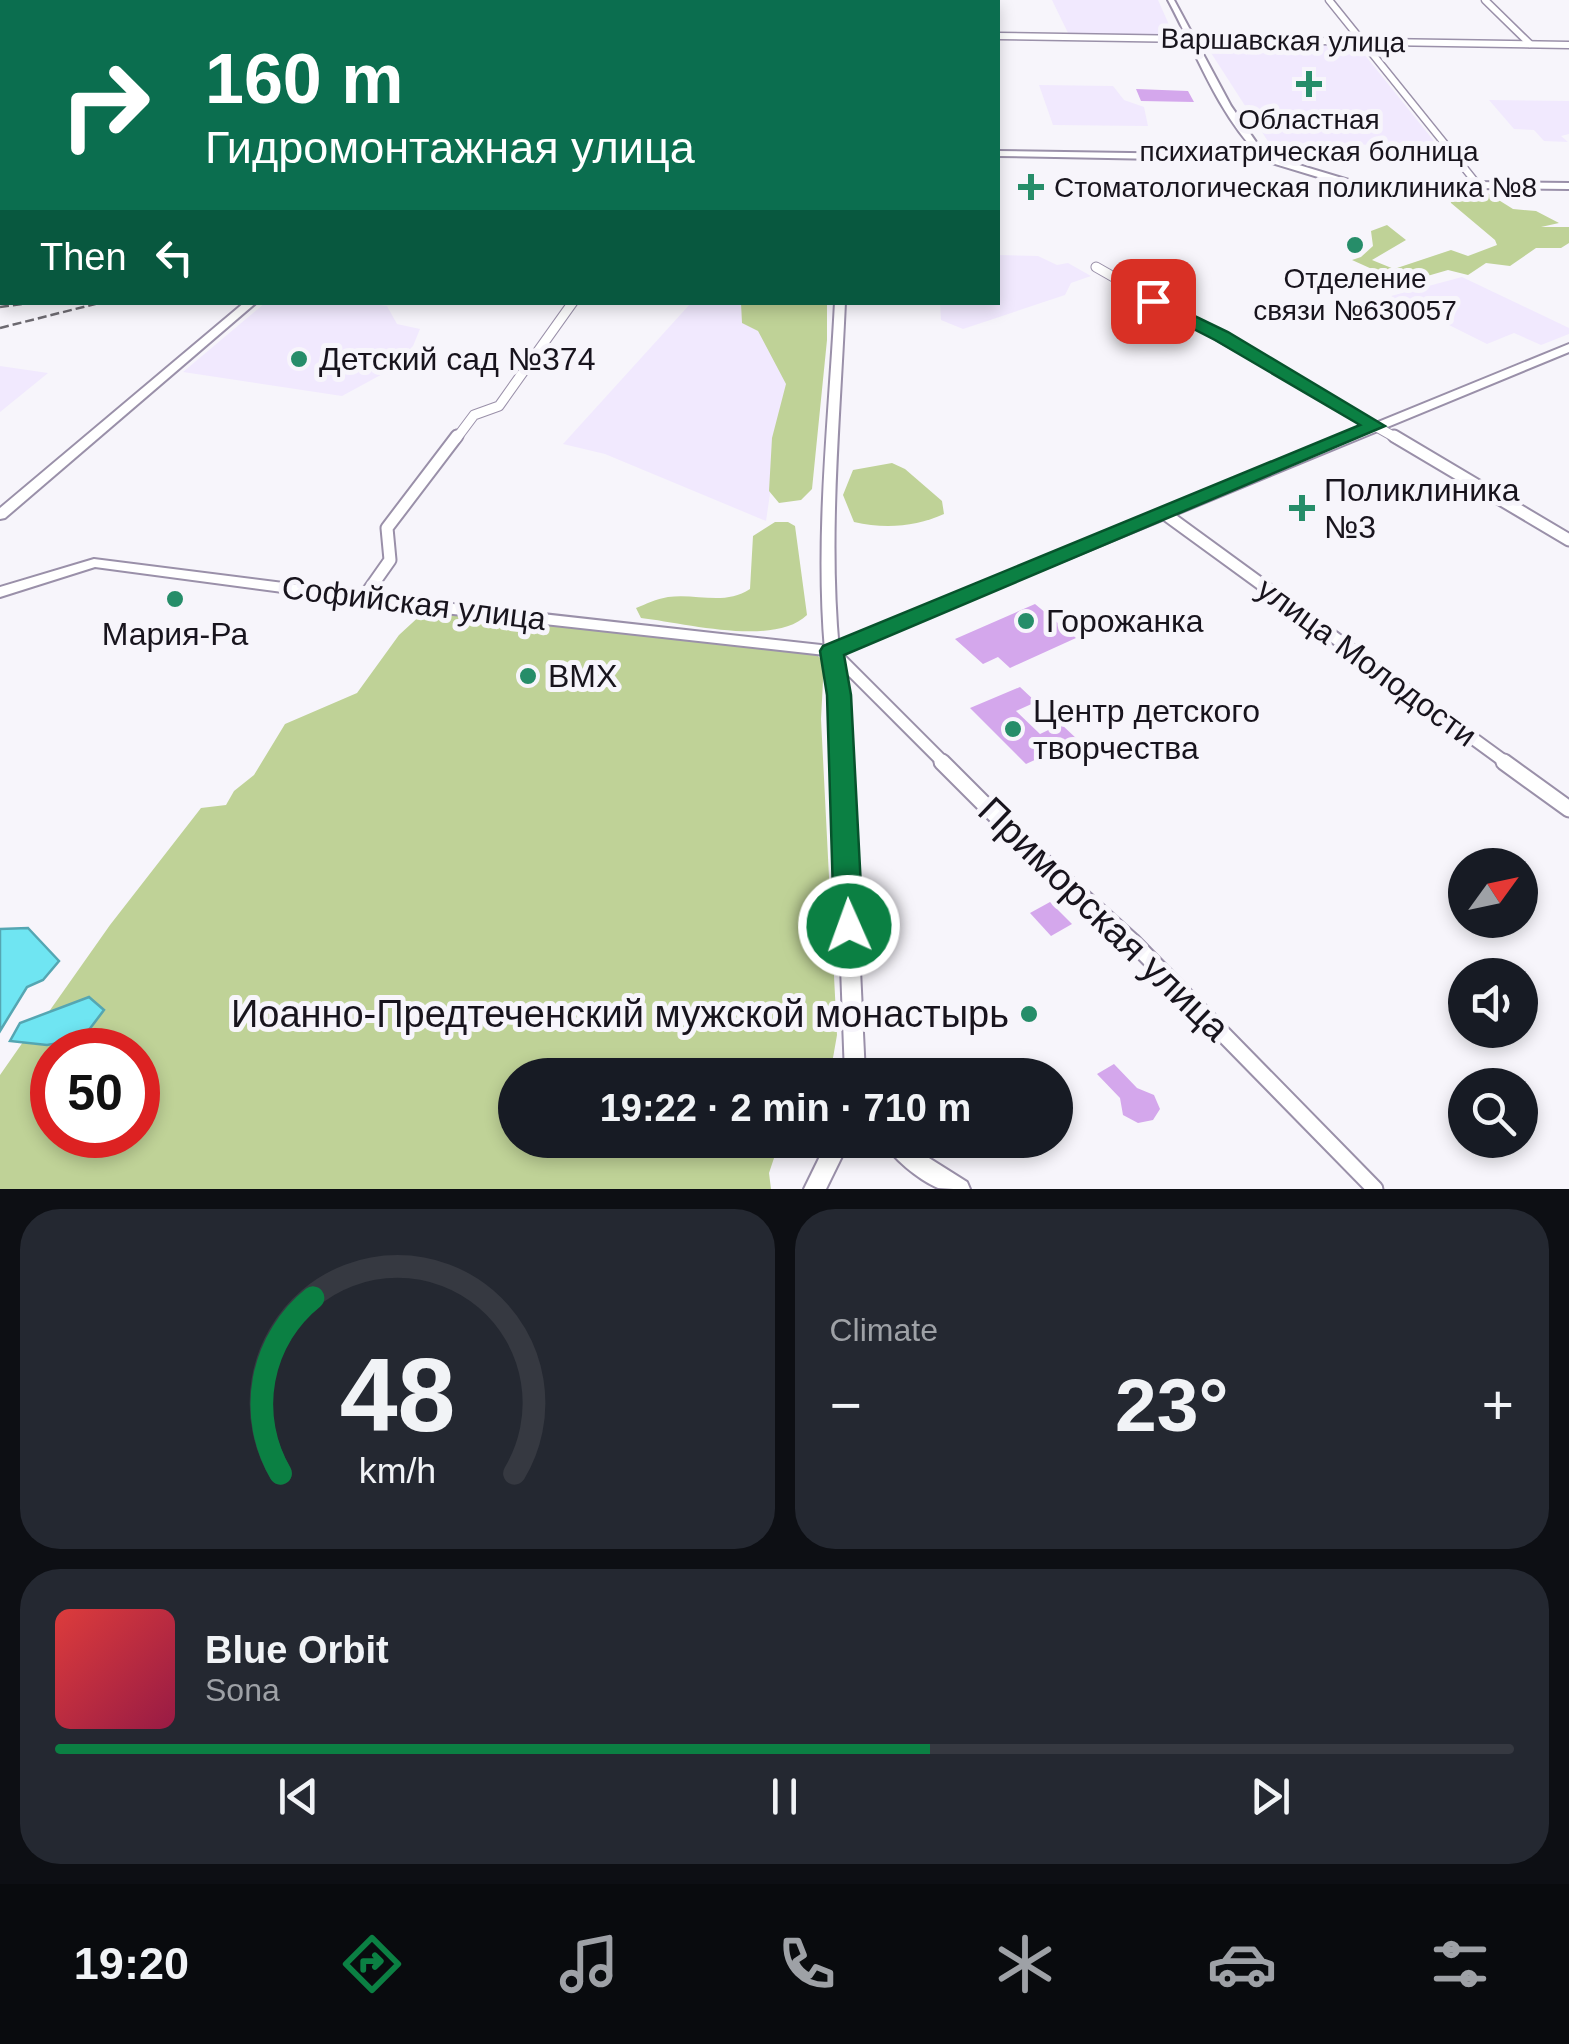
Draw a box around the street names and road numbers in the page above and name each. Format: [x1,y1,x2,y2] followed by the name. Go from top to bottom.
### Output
[1160,23,1406,58] street label: Варшавская улица
[280,569,548,637] street label: Софийская улица
[1250,570,1484,754] street label: улица Молодости
[970,789,1238,1050] street label: Приморская улица

